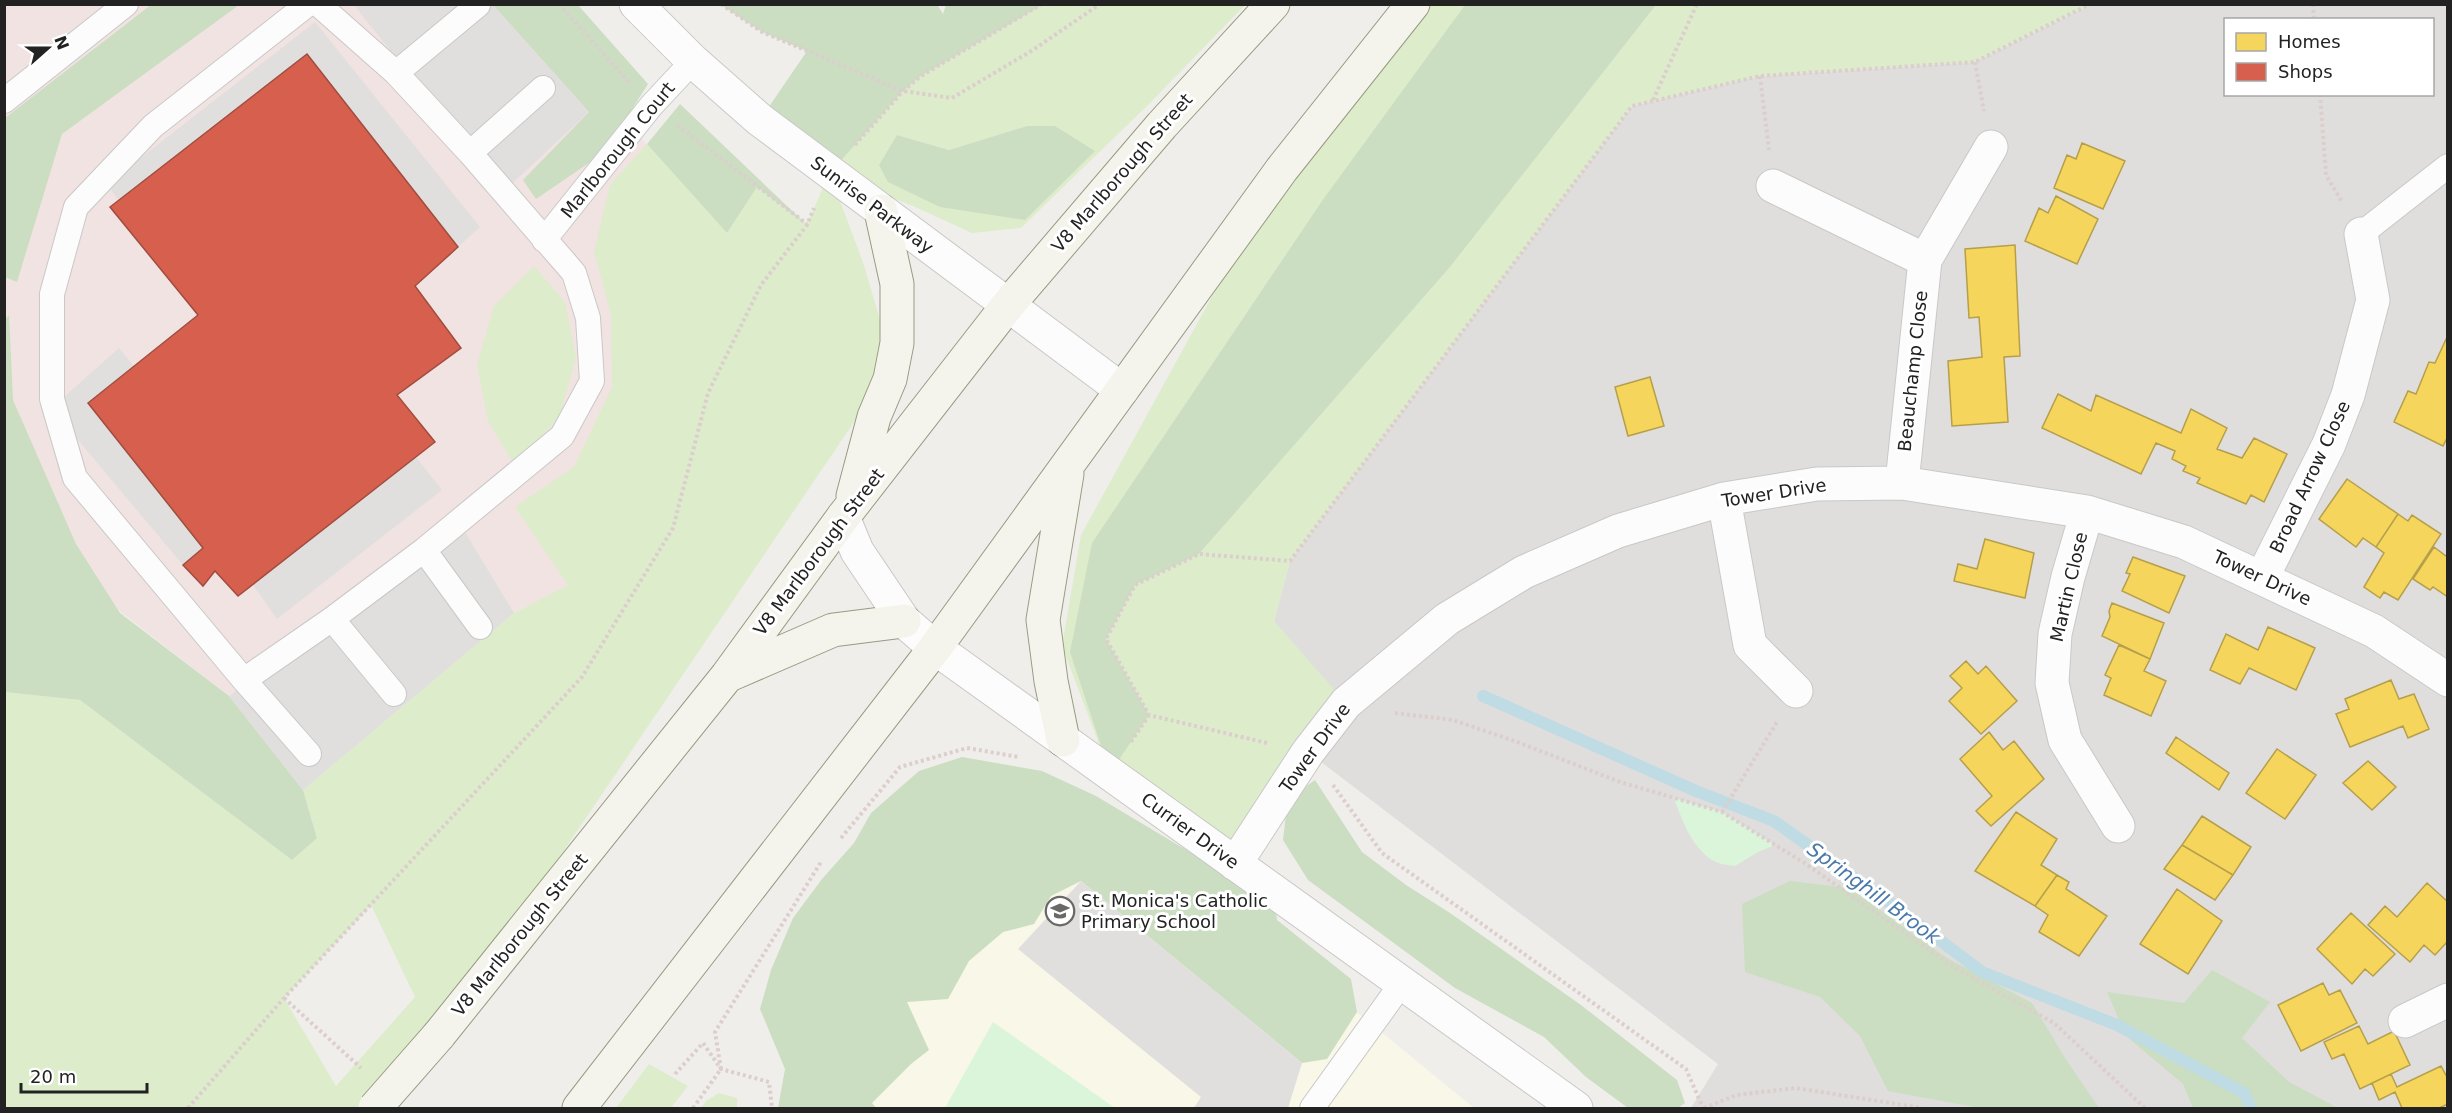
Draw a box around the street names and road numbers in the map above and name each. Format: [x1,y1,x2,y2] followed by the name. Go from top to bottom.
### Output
[556,77,679,222] street label: Marlborough Court
[1047,89,1196,256] street label: V8 Marlborough Street
[807,152,938,258] street label: Sunrise Parkway
[1894,289,1931,453] street label: Beauchamp Close
[2265,397,2354,556] street label: Broad Arrow Close
[749,464,888,639] street label: V8 Marlborough Street
[1719,474,1828,511] street label: Tower Drive
[2046,530,2091,644] street label: Martin Close
[2209,545,2315,609] street label: Tower Drive
[1274,699,1354,798] street label: Tower Drive
[1137,788,1243,873] street label: Currier Drive
[447,849,592,1020] street label: V8 Marlborough Street

